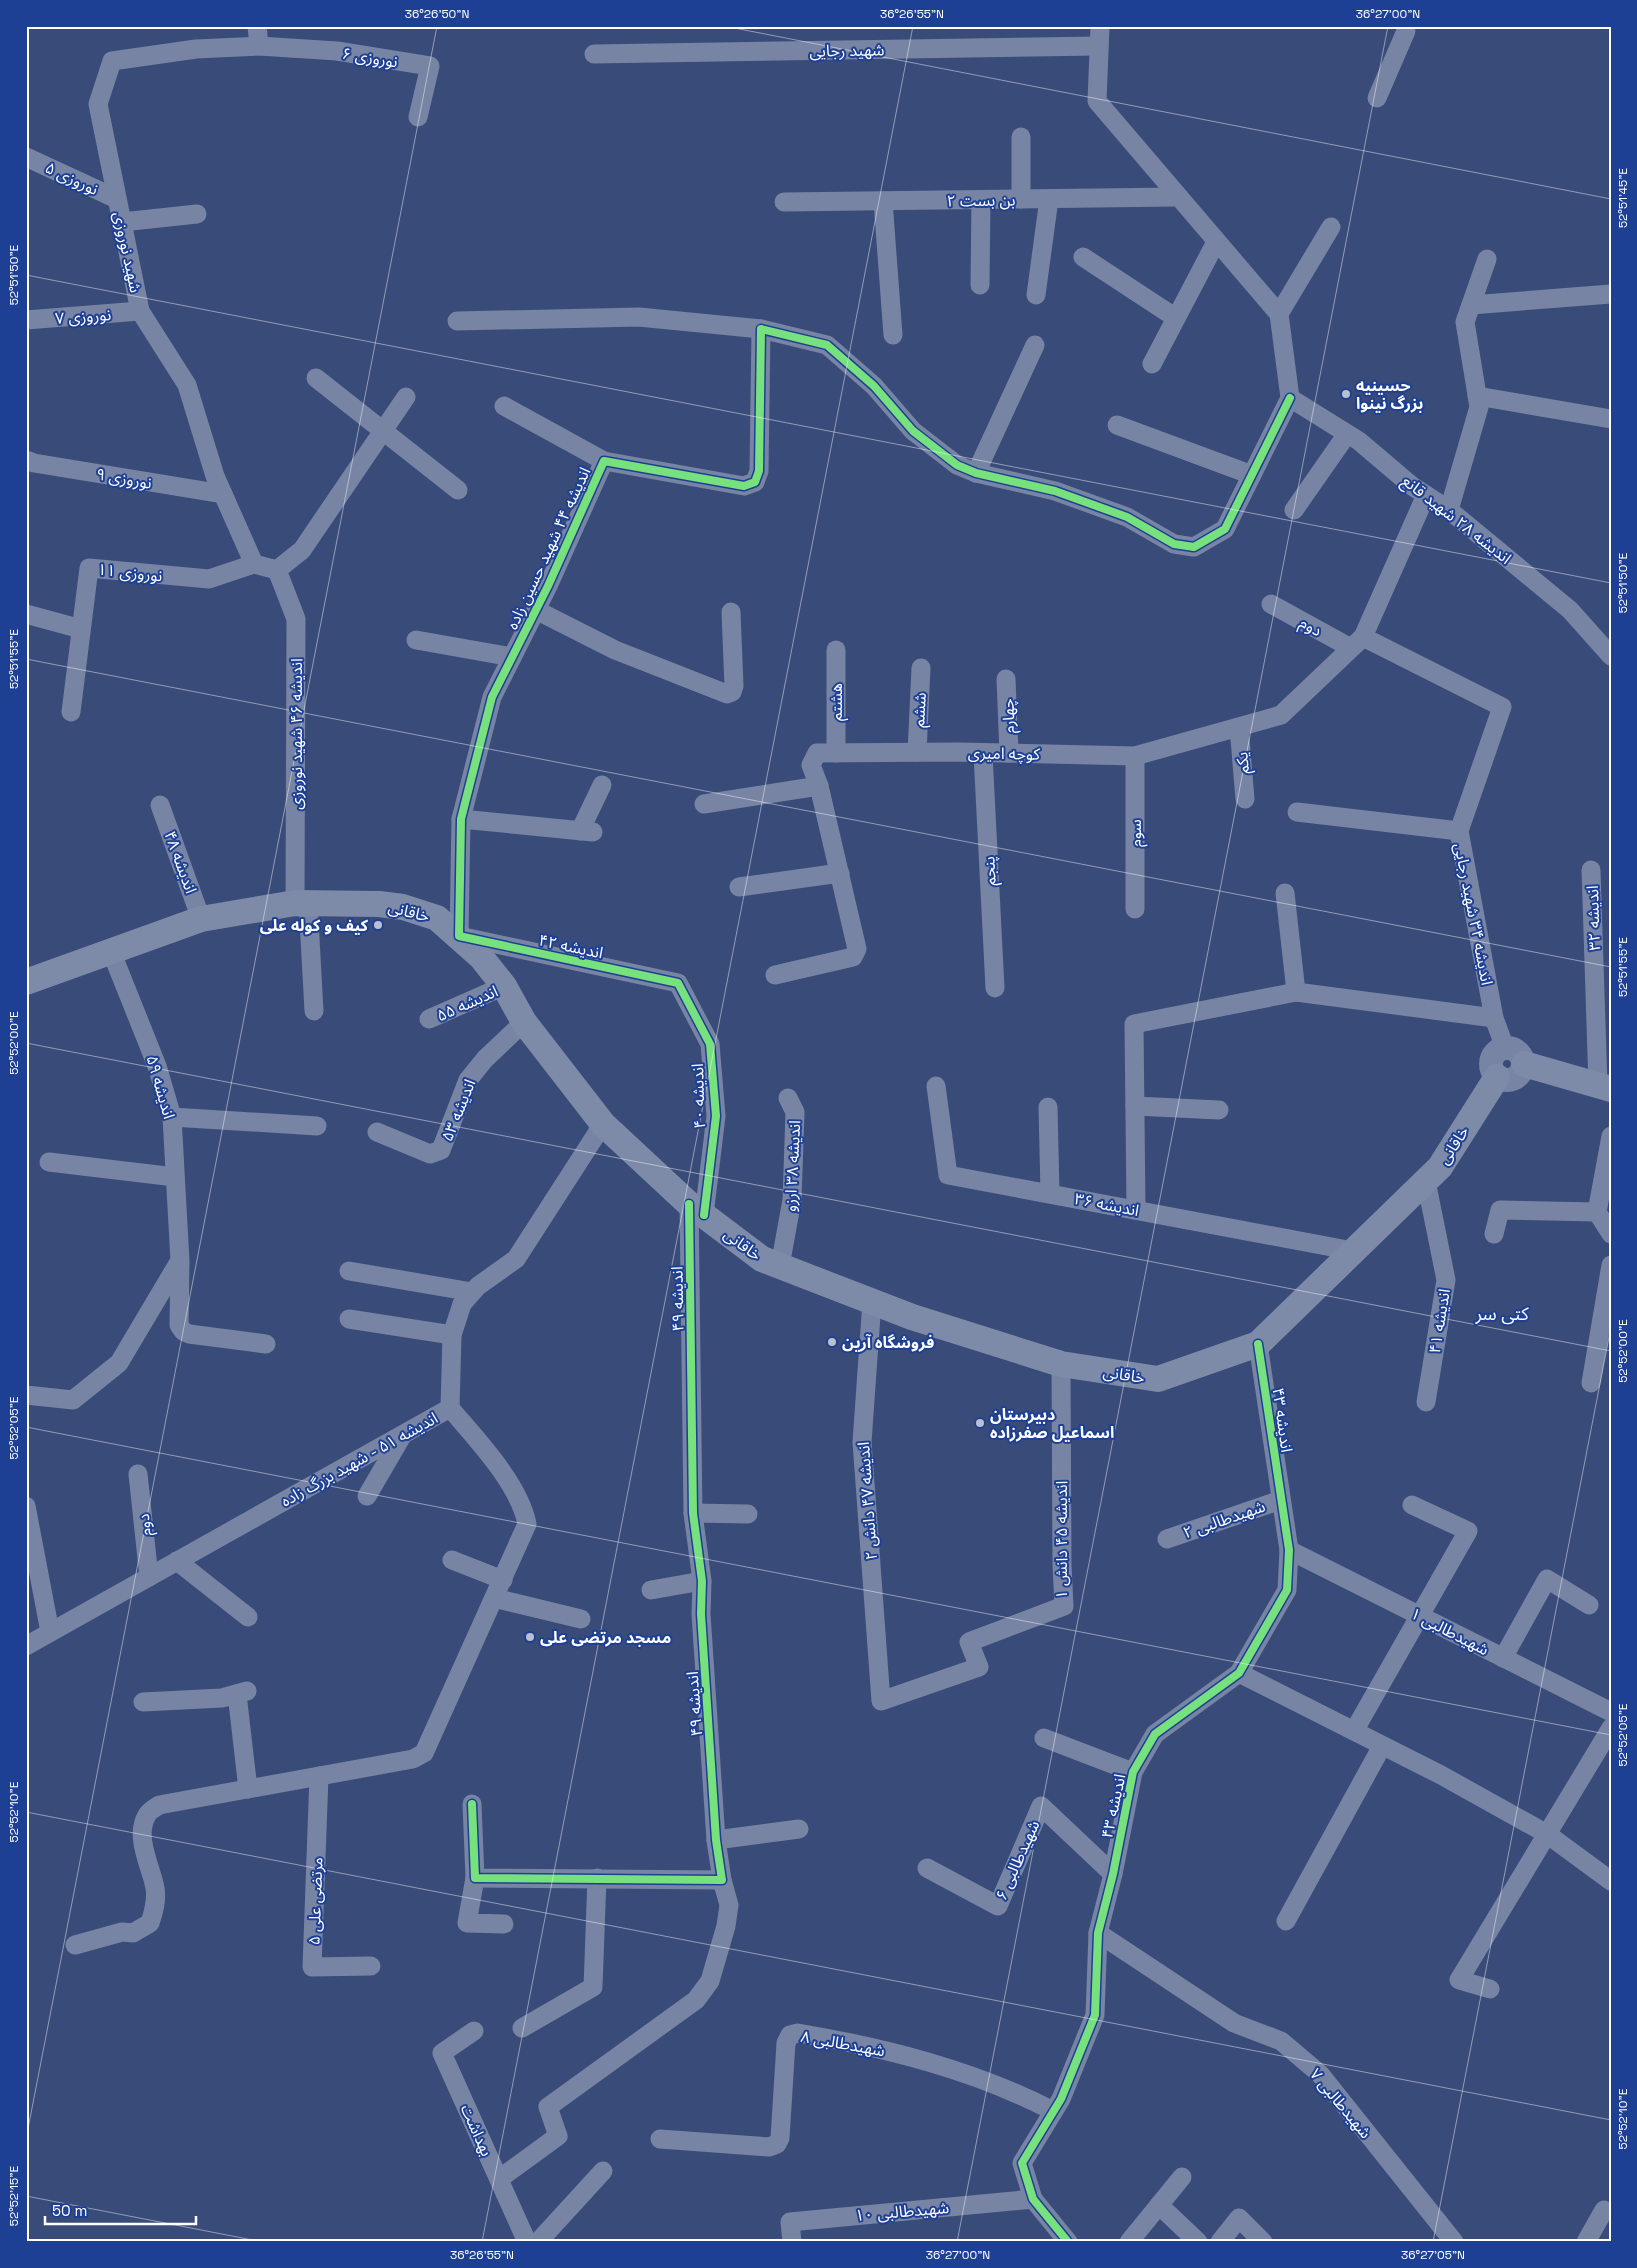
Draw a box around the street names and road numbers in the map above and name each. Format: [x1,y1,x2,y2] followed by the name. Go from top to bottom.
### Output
[809,39,885,62] street label: شهید رجایی
[341,43,399,72] street label: نوروزی ۶
[42,157,102,200] street label: نوروزی ۵
[946,189,1016,212] street label: بن بست ۲
[109,210,146,294] street label: شهید نوروزی
[54,304,112,329] street label: نوروزی ۷
[94,463,153,494] street label: نوروزی ۹
[502,464,595,633] street label: اندیشه ۴۴ شهید حسین زاده
[1397,470,1516,570] street label: اندیشه ۲۸ شهید قانع
[96,559,164,586] street label: نوروزی ۱۱
[1295,612,1326,643] street label: دوم
[286,658,307,810] street label: اندیشه ۴۶ شهید نوروزی
[826,683,849,721] street label: هشتم
[908,692,933,728] street label: ششم
[997,698,1022,734] street label: چهارم
[968,742,1041,765] street label: کوچه امیری
[1231,751,1256,775] street label: یکم
[1125,819,1148,847] street label: سوم
[160,828,202,896] street label: اندیشه ۴۸
[1449,841,1498,987] street label: اندیشه ۳۴ شهید رجایی
[978,856,1003,886] street label: پنجم
[1582,885,1605,951] street label: اندیشه ۳۲
[386,896,432,927] street label: خاقانی
[537,929,605,964] street label: اندیشه ۴۲
[433,981,501,1026] street label: اندیشه ۵۵
[141,1053,180,1121] street label: اندیشه ۵۹
[687,1063,710,1129] street label: اندیشه ۴۰
[437,1076,480,1144] street label: اندیشه ۵۳
[780,1120,805,1213] street label: اندیشه ۳۸ ارزو
[1433,1122,1474,1169] street label: خاقانی
[1073,1188,1141,1221] street label: اندیشه ۳۶
[720,1224,766,1265] street label: خاقانی
[666,1266,689,1332] street label: اندیشه ۴۹
[1424,1287,1455,1355] street label: اندیشه ۴۱
[1102,1361,1146,1388] street label: خاقانی
[1268,1386,1297,1454] street label: اندیشه ۴۳
[277,1407,442,1511] street label: اندیشه ۵۱ - شهید بزرگ زاده
[853,1441,882,1561] street label: اندیشه ۴۷ دانش ۲
[1051,1481,1072,1599] street label: اندیشه ۴۵ دانش ۱
[1180,1496,1268,1543] street label: شهیدطالبی ۲
[133,1512,158,1537] street label: دوم
[1407,1603,1493,1660] street label: شهیدطالبی ۱
[682,1671,707,1737] street label: اندیشه ۴۹
[1096,1772,1131,1840] street label: اندیشه ۴۳
[991,1817,1044,1903] street label: شهیدطالبی ۶
[303,1857,328,1945] street label: مرتضی علی ۵
[799,2026,887,2061] street label: شهیدطالبی ۸
[1305,2064,1376,2143] street label: شهیدطالبی ۷
[456,2101,497,2159] street label: بهداشت
[854,2197,950,2226] street label: شهیدطالبی ۱۰

